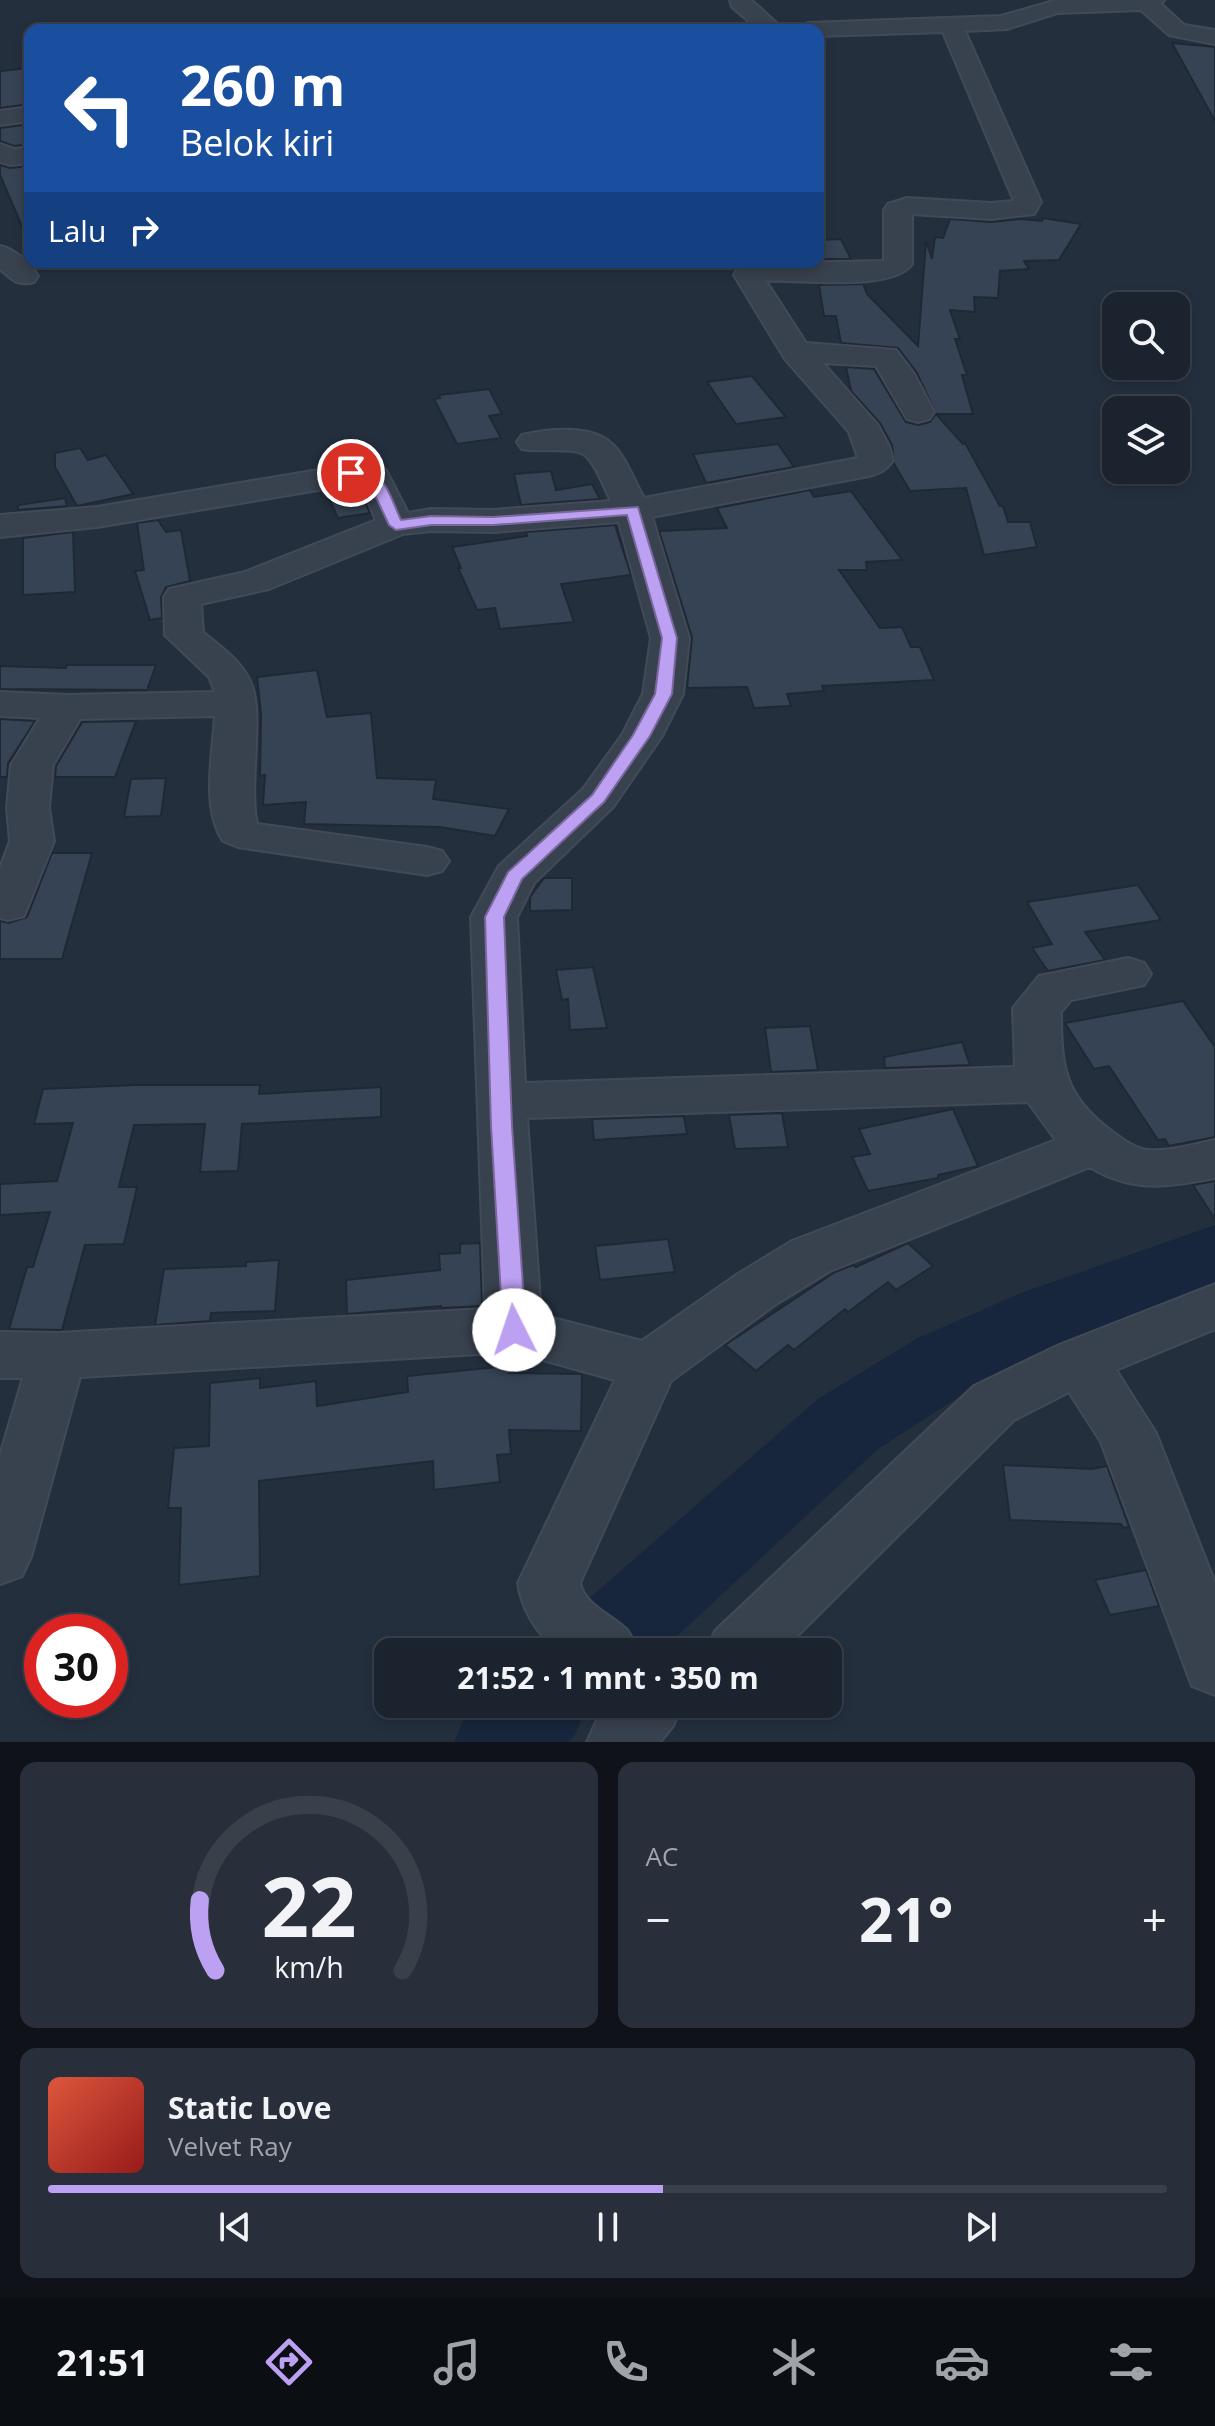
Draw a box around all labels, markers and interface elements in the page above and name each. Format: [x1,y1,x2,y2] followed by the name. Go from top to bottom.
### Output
[180,46,346,122] text: 260 m
[48,56,152,160] icon: left
[180,118,334,167] text: Belok kiri
[122,208,166,252] icon: right
[48,210,106,251] text: Lalu
[1102,292,1190,484] map controls
[1102,292,1190,380] button: search
[1102,396,1190,484] button: layers
[317,439,385,507] pin
[329,451,373,495] icon: arrive
[472,1288,556,1372] position arrow
[24,1614,128,1718] speed limit sign: 30
[457,1657,759,1698] text: 21:52 · 1 mnt · 350 m
[646,1838,678,1874] text: AC
[261,1848,356,1961] text: 22
[859,1878,953,1960] text: 21°
[646,1889,671,1949] text: −
[1142,1889,1167,1949] text: +
[274,1947,343,1986] text: km/h
[168,2087,331,2128] text: Static Love
[168,2128,292,2164] text: Velvet Ray
[213,2205,257,2249] icon: previous
[586,2205,630,2249] icon: pause
[959,2205,1003,2249] icon: next
[261,2334,317,2390] icon: directions
[429,2334,485,2390] icon: music
[598,2334,654,2390] icon: phone
[766,2334,822,2390] icon: climate
[934,2334,990,2390] icon: car
[1103,2334,1159,2390] icon: filters
[56,2338,149,2387] text: 21:51

